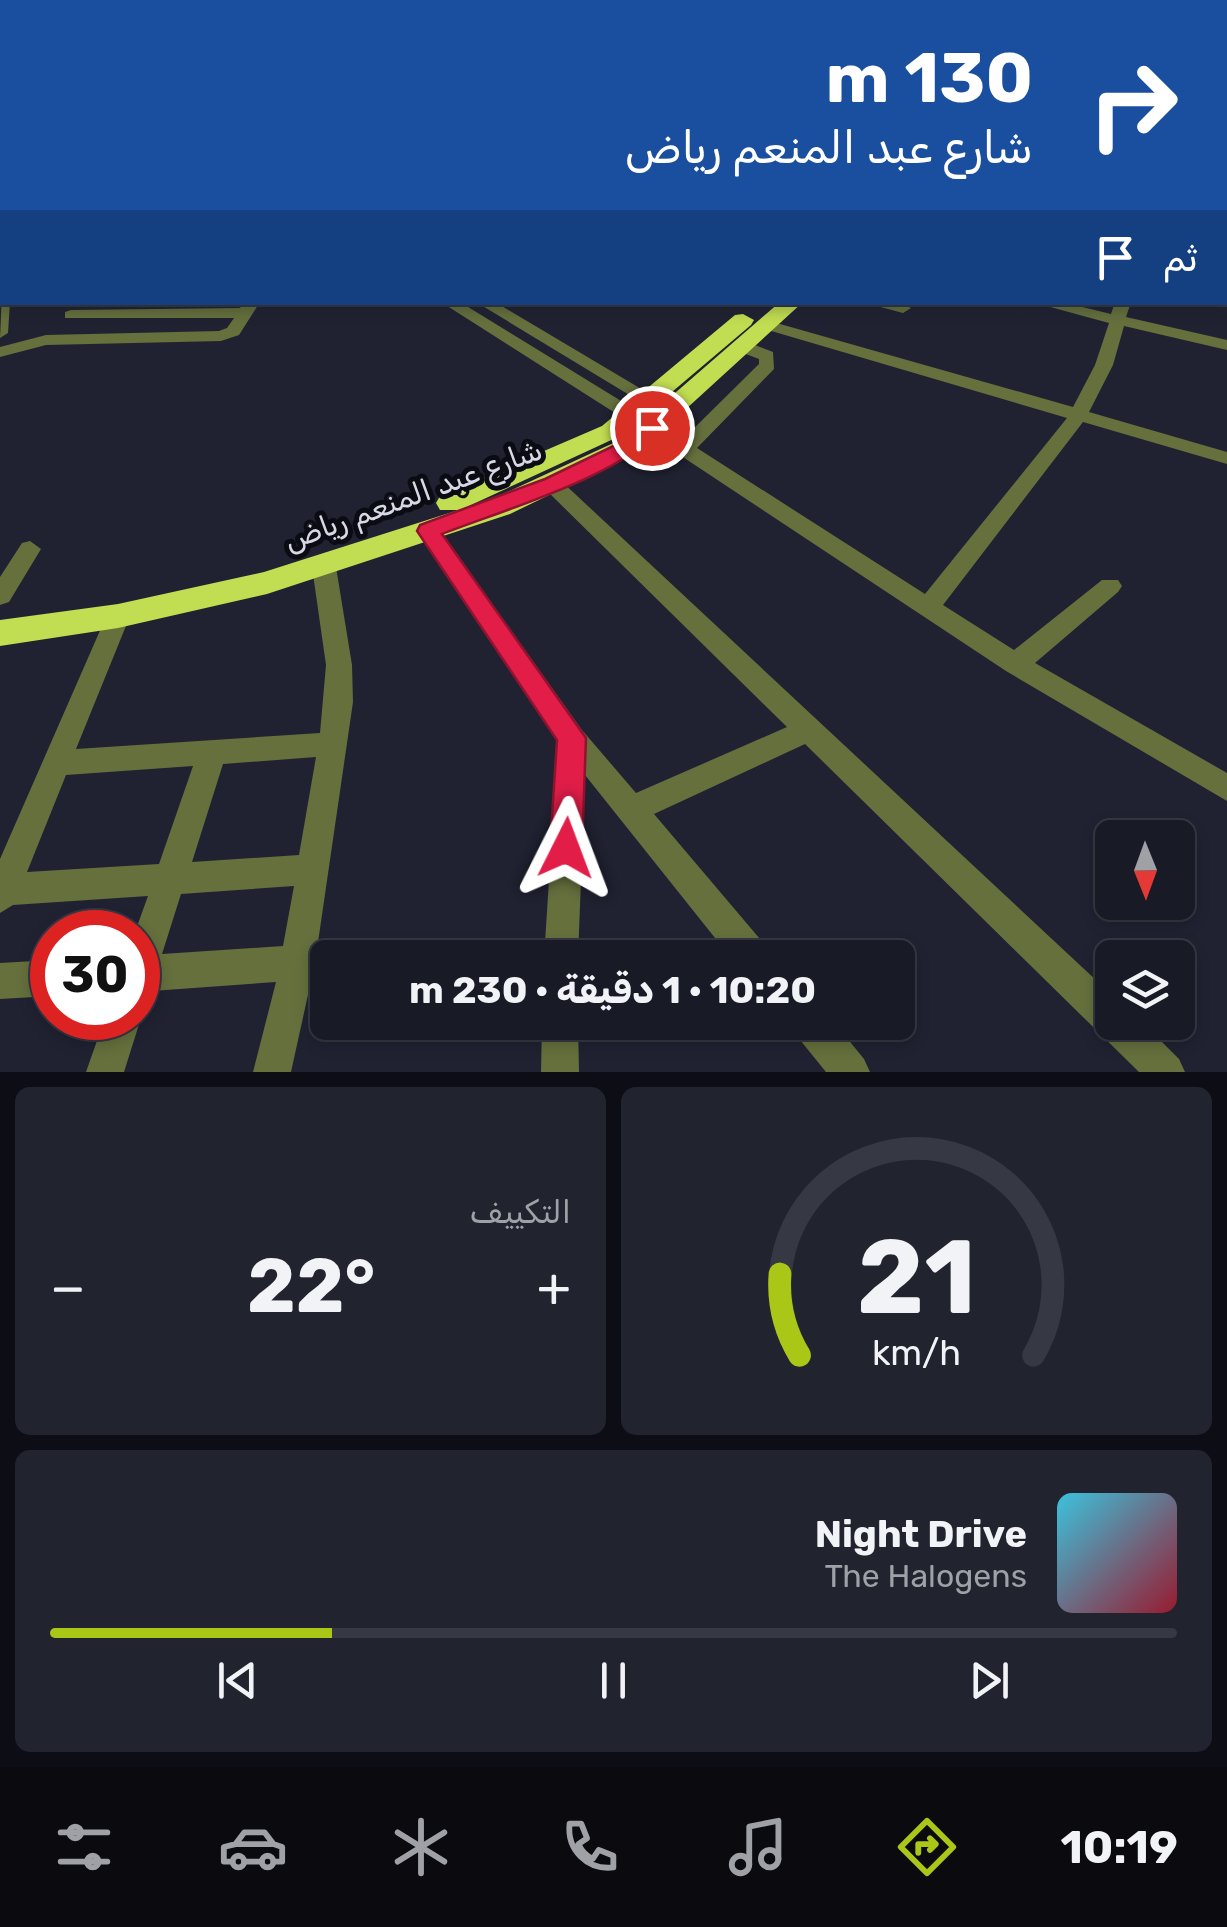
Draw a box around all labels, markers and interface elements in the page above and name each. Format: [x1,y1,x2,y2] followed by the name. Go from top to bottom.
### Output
[825,37,1033,120] text: 130 m
[1068,40,1198,170] icon: right
[625,121,1033,174] text: شارع عبد المنعم رياض
[1088,230,1143,285] icon: arrive
[1163,235,1198,281] text: ثم
[610,386,695,471] pin
[625,401,680,456] icon: arrive
[279,432,548,560] street label: شارع عبد المنعم رياض
[514,796,618,900] position arrow
[1095,820,1195,920] north arrow
[1095,820,1195,1040] map controls
[30,910,160,1040] speed limit sign: 30
[1095,940,1195,1040] button: layers
[409,967,816,1013] text: 10:20 · 1 دقيقة · 230 m
[469,1193,571,1231] text: التكييف
[857,1216,976,1339] text: 21
[247,1242,375,1331] text: 22°
[50,1255,86,1320] text: −
[537,1255,571,1320] text: +
[872,1332,961,1374] text: km/h
[815,1511,1027,1557] text: Night Drive
[824,1557,1027,1595] text: The Halogens
[210,1653,265,1708] icon: previous
[586,1653,641,1708] icon: pause
[962,1653,1017,1708] icon: next
[49,1812,119,1882] icon: filters
[218,1812,288,1882] icon: car
[386,1812,456,1882] icon: climate
[555,1812,625,1882] icon: phone
[723,1812,793,1882] icon: music
[892,1812,962,1882] icon: directions
[1060,1821,1178,1874] text: 10:19

